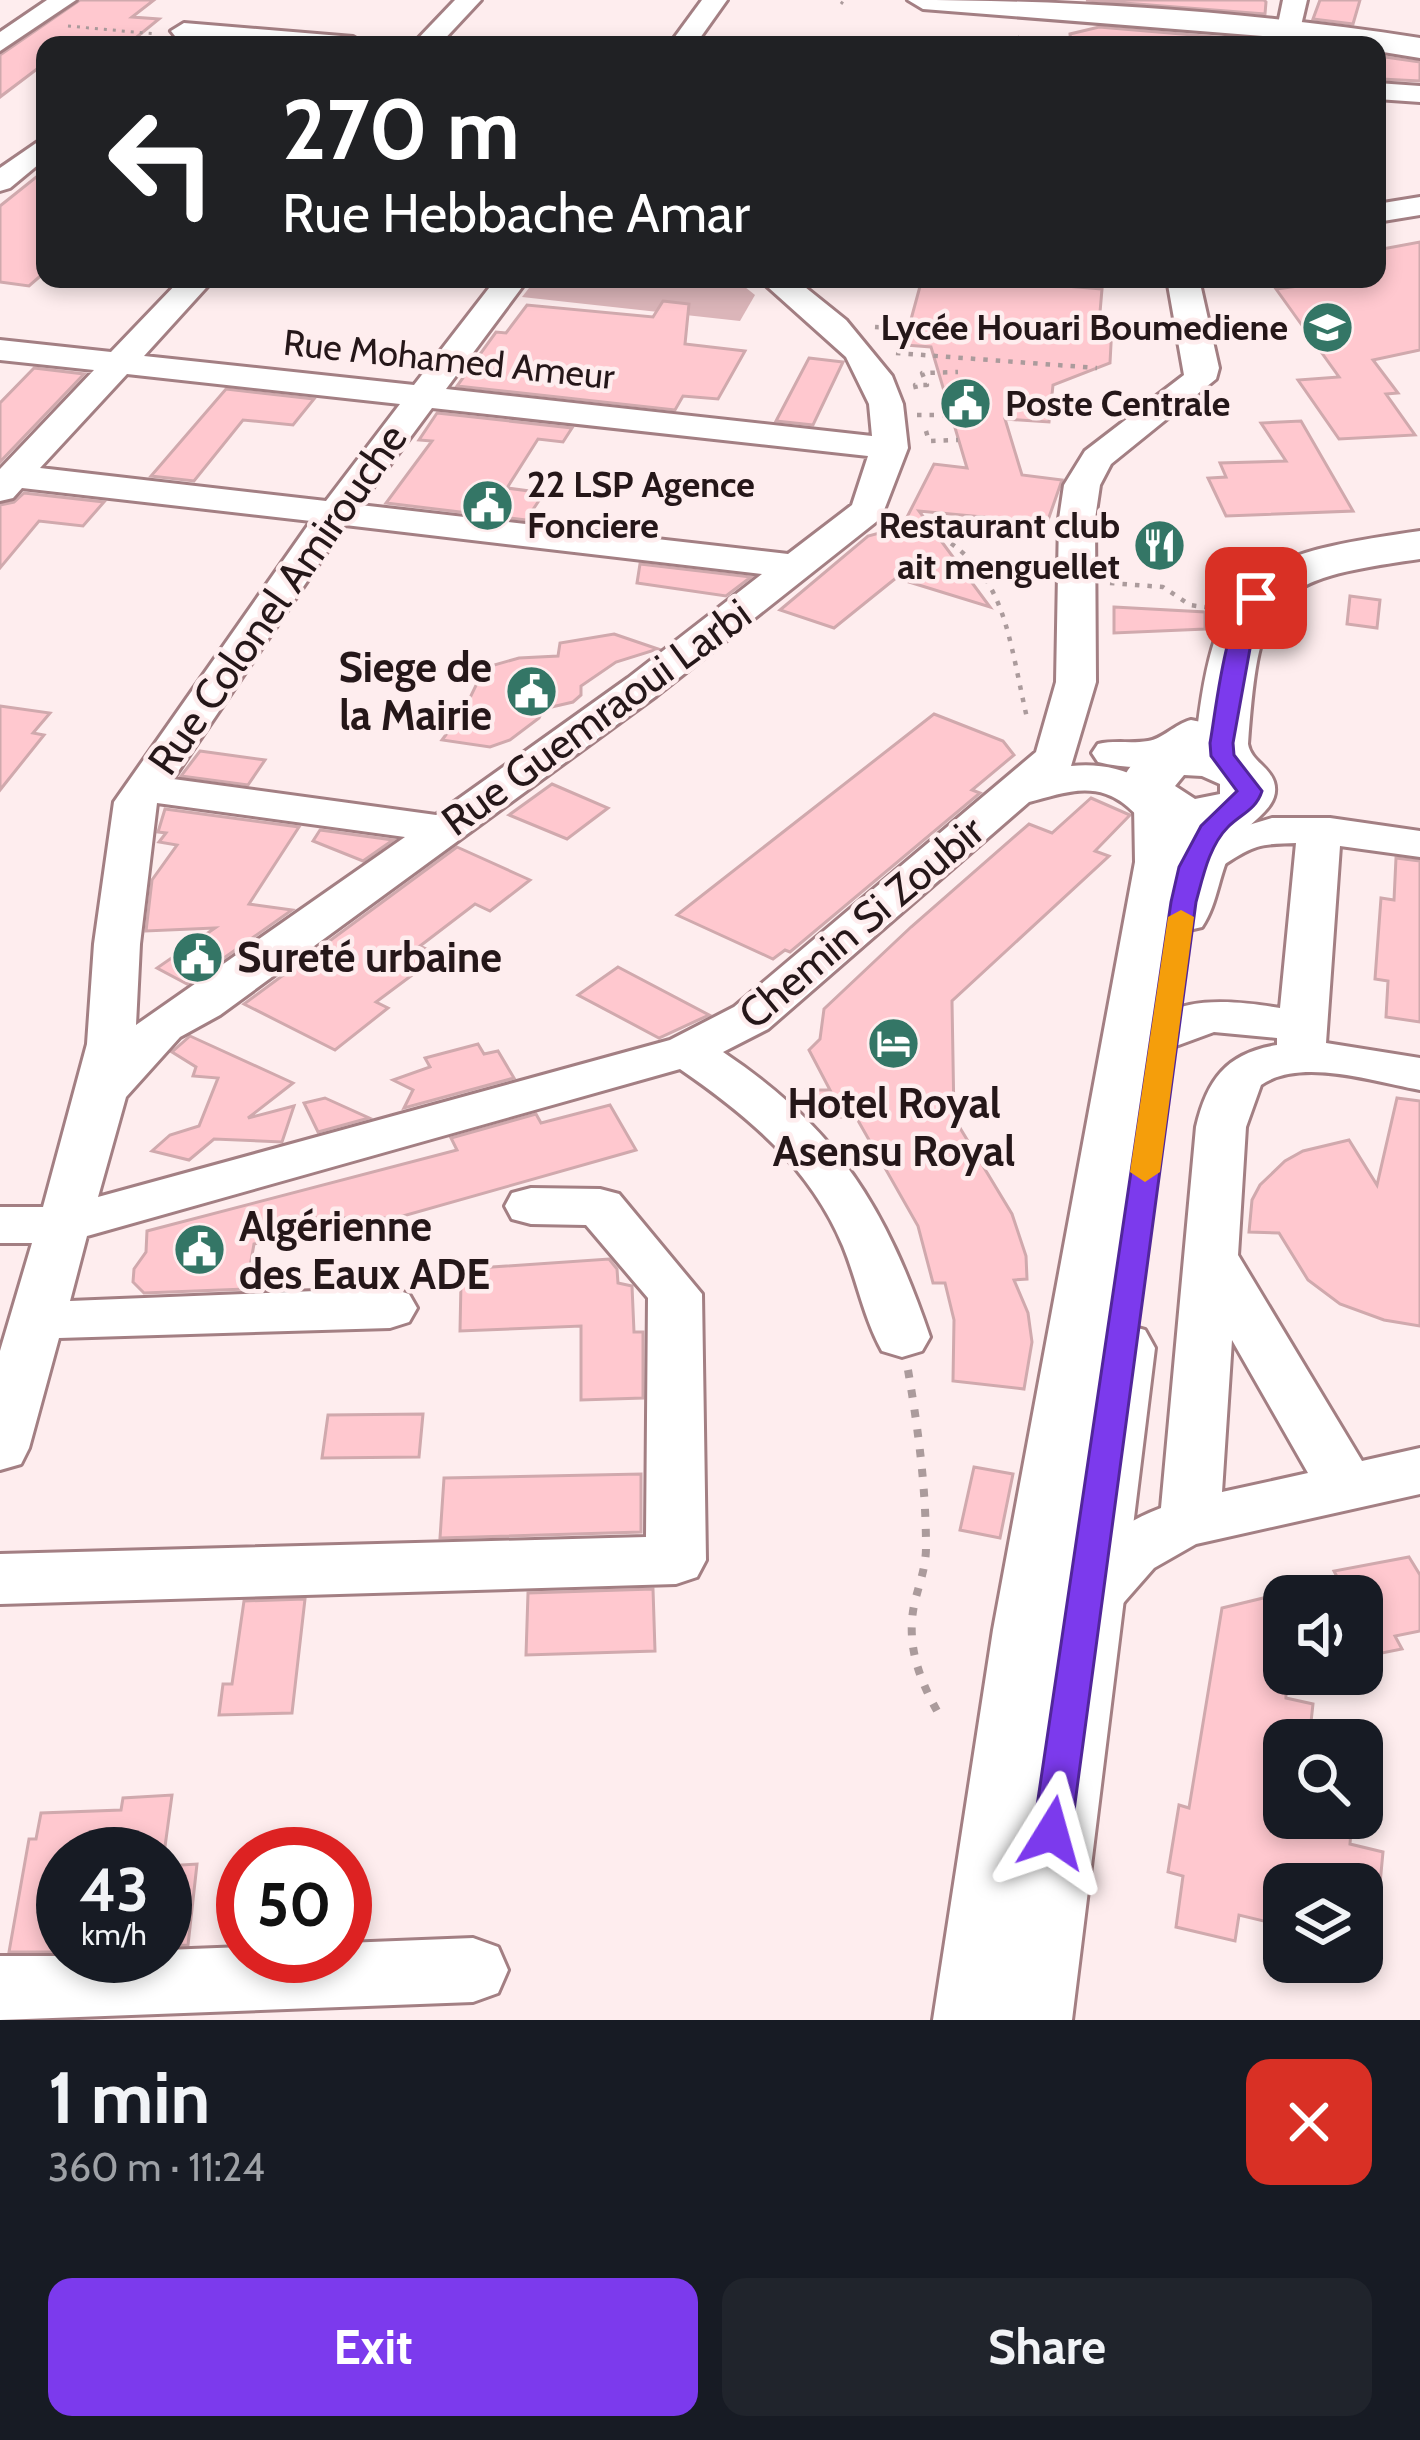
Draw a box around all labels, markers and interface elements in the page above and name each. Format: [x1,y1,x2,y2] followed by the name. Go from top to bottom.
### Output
[282,78,520,180] text: 270 m
[84,84,240,240] icon: left
[282,180,750,246] text: Rue Hebbache Amar
[1299,299,1355,355] school or university icon: Lycée Houari Boumediene
[880,305,1288,349] place label: Lycée Houari Boumediene
[281,320,617,398] street label: Rue Mohamed Ameur
[938,375,994,431] public building icon: Poste Centrale
[1005,381,1230,425] place label: Poste Centrale
[136,414,418,784] street label: Rue Colonel Amirouche
[527,462,755,547] place label: 22 LSP Agence Fonciere
[460,477,516,533] public building icon: 22 LSP Agence Fonciere
[879,503,1120,588] place label: Restaurant club ait menguellet
[1131,518,1187,574] restaurant icon: Restaurant club ait menguellet
[1205,547,1307,649] pin
[1223,565,1289,631] icon: arrive
[431,587,761,847] street label: Rue Guemraoui Larbi
[339,641,492,741] place label: Siege de la Mairie
[503,663,559,719] public building icon: Siege de la Mairie
[728,804,995,1040] street label: Chemin Si Zoubir
[170,929,226,985] public building icon: Sureté urbaine
[237,931,502,983] place label: Sureté urbaine
[866,1016,922,1072] hotel icon: Hotel Royal Asensu Royal
[773,1077,1015,1177] place label: Hotel Royal Asensu Royal
[239,1200,490,1300] place label: Algérienne des Eaux ADE
[172,1222,228,1278] public building icon: Algérienne des Eaux ADE
[1263,1575,1383,1983] map controls
[1263,1575,1383,1695] button: sound
[1263,1719,1383,1839] button: search
[989,1770,1115,1896] position arrow
[216,1827,372,1983] speed limit sign: 50
[79,1853,149,1926] text: 43
[1263,1863,1383,1983] button: layers
[81,1916,147,1953] text: km/h
[48,2054,210,2141] text: 1 min
[1246,2059,1372,2185] button: close
[48,2143,265,2191] text: 360 m · 11:24
[48,2278,698,2416] button: Exit
[722,2278,1372,2416] button: Share

